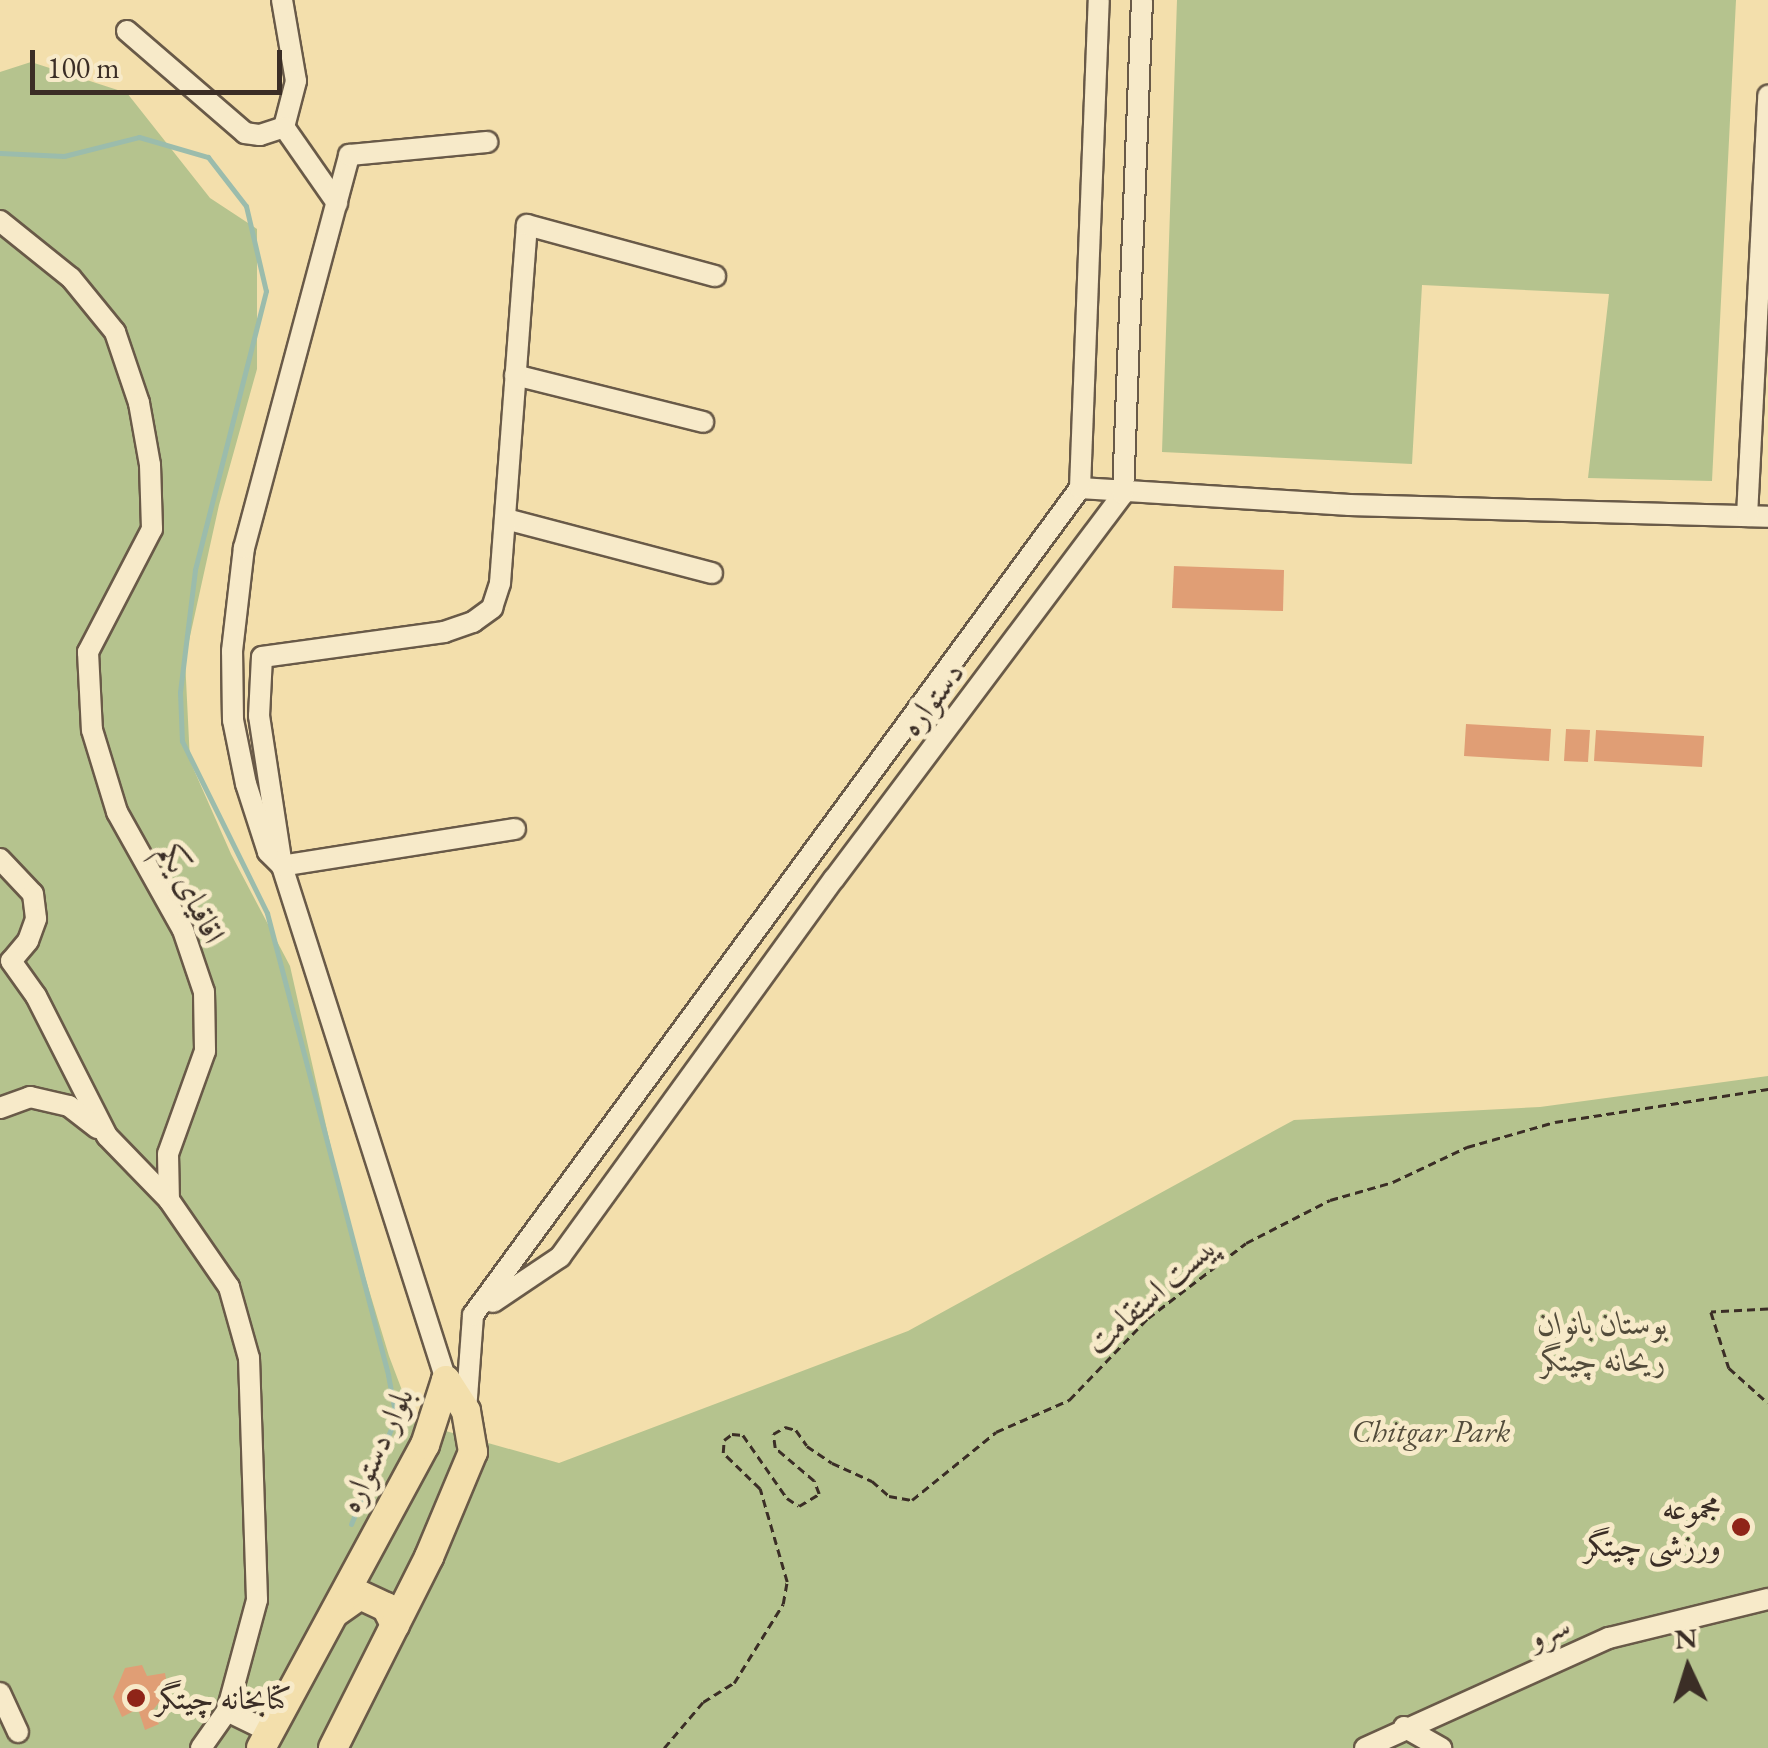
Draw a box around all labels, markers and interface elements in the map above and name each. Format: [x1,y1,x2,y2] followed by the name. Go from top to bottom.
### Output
[35,30,288,92] scale bar
[47,48,120,87] text: 100 m
[892,654,972,744] street label: دستواره
[151,836,233,950] street label: اقاقیای یکم
[1078,1226,1226,1362] street label: پیست استقامت
[1538,1305,1668,1380] park label: بوستان بانوان ریحانه چیتگر
[330,1381,422,1519] street label: بلوار دستواره
[1351,1412,1511,1450] park label: Chitgar Park
[1584,1490,1721,1565] place label: مجموعه ورزشی چیتگر
[1730,1516,1752,1538] marker: مجموعه ورزشی چیتگر
[1522,1605,1576,1657] street label: سرو
[1638,1618,1738,1718] north arrow
[1673,1619,1698,1657] text: N
[156,1679,292,1717] place label: کتابخانه چیتگر
[125,1687,147,1709] marker: کتابخانه چیتگر

